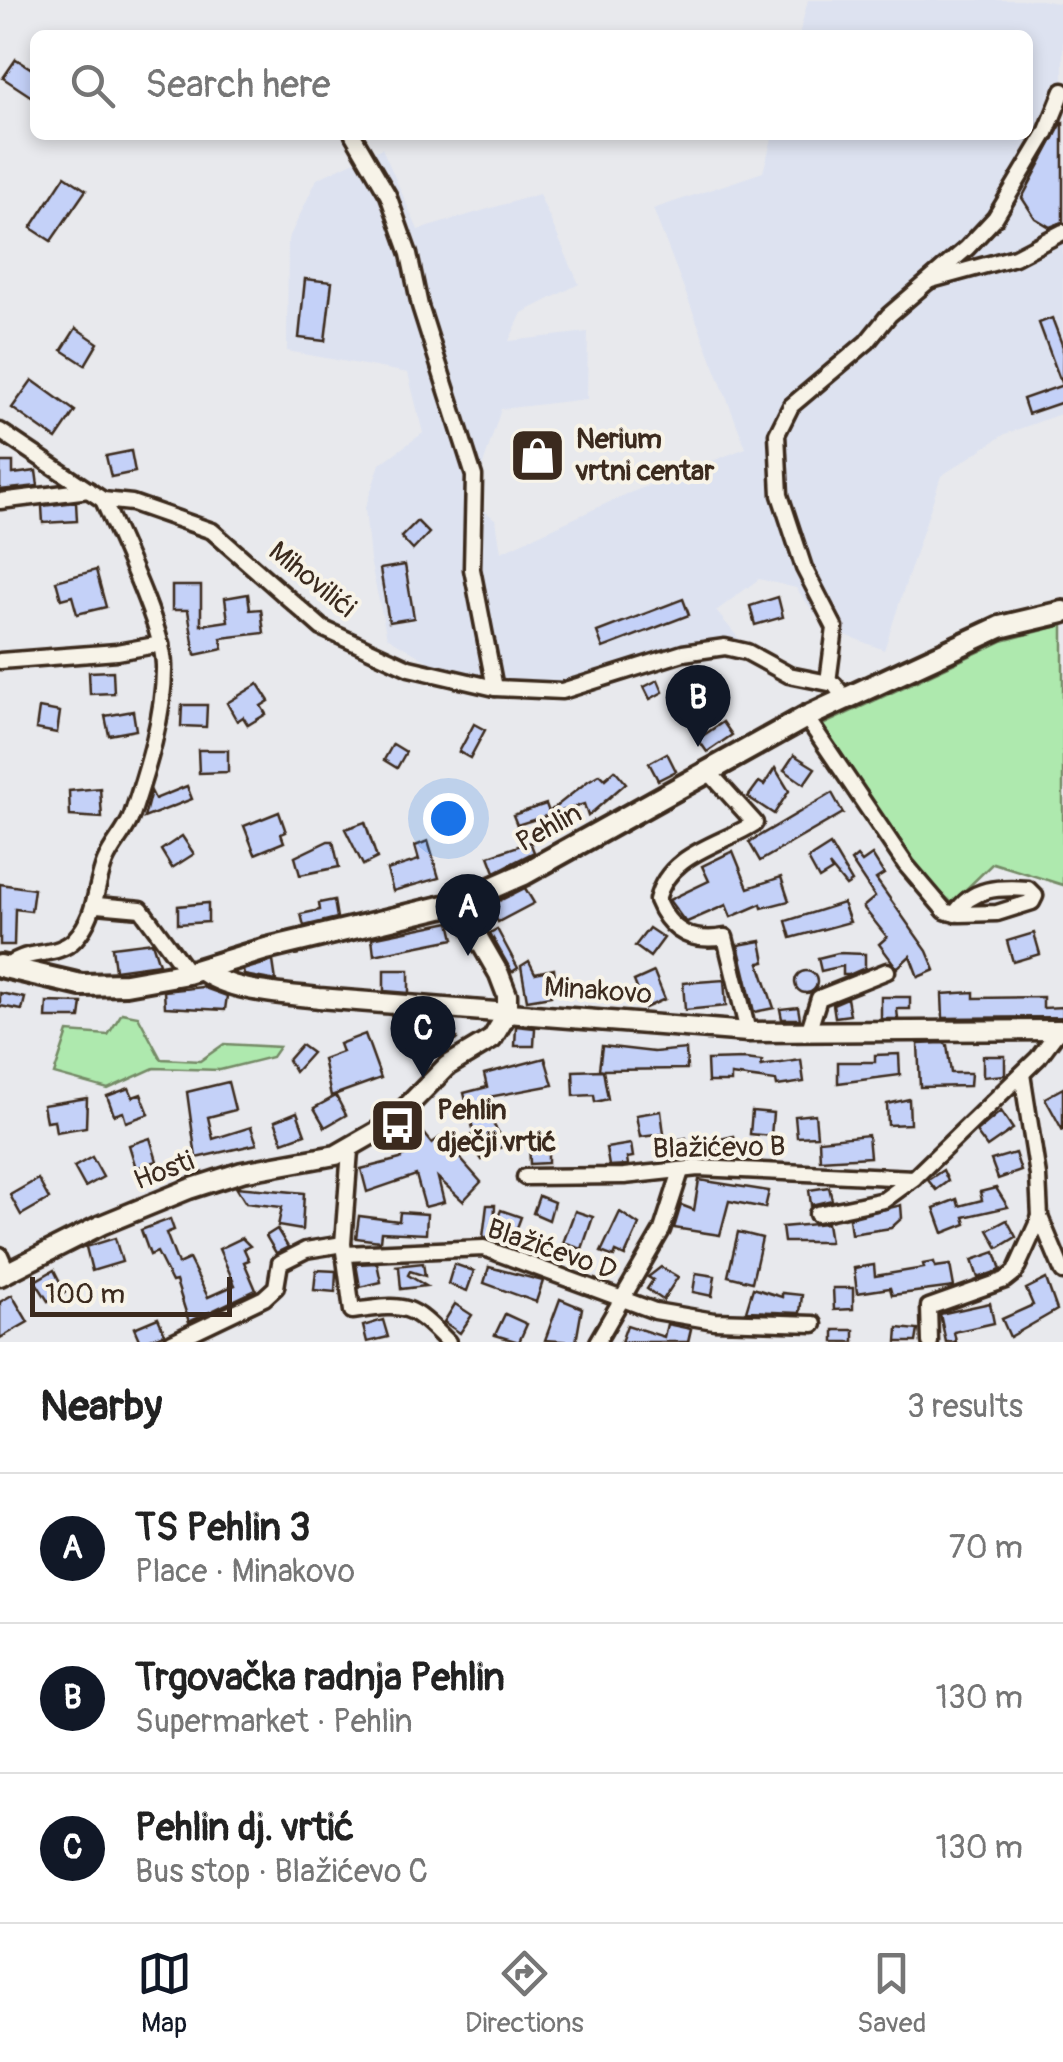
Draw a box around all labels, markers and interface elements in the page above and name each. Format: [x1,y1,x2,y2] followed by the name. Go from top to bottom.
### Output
[30,30,1033,140] search box
[65,58,120,113] icon: search
[145,61,331,109] text: Search here
[575,422,715,489] place label: Nerium vrtni centar
[507,425,567,485] shop icon: Nerium vrtni centar
[261,534,363,626] street label: Mihovilići
[666,664,730,747] pin: B
[423,793,474,844] your location
[510,796,588,860] street label: Pehlin
[436,874,500,956] pin: A
[543,970,653,1012] street label: Minakovo
[390,996,456,1078] pin: C
[437,1093,556,1160] place label: Pehlin dječji vrtić
[368,1096,428,1156] bus stop icon: Pehlin dječji vrtić
[652,1129,786,1167] street label: Blažićevo B
[129,1144,199,1198] street label: Hosti
[483,1212,621,1288] street label: Blažićevo D
[30,1272,232,1316] scale bar
[45,1277,125,1312] text: 100 m
[40,1381,162,1433] text: Nearby
[907,1387,1023,1427] text: 3 results
[135,1504,310,1552] text: TS Pehlin 3
[62,1528,83,1568] text: A
[949,1528,1023,1568] text: 70 m
[135,1552,355,1592] text: Place · Minakovo
[135,1654,505,1702] text: Trgovačka radnja Pehlin
[63,1678,82,1718] text: B
[935,1678,1023,1718] text: 130 m
[135,1702,413,1742] text: Supermarket · Pehlin
[135,1804,354,1852] text: Pehlin dj. vrtić
[63,1828,82,1868] text: C
[935,1828,1023,1868] text: 130 m
[135,1852,428,1892] text: Bus stop · Blažićevo C
[137,1946,192,2041] tab: Map
[465,1946,584,2041] tab: Directions
[857,1946,926,2041] tab: Saved

